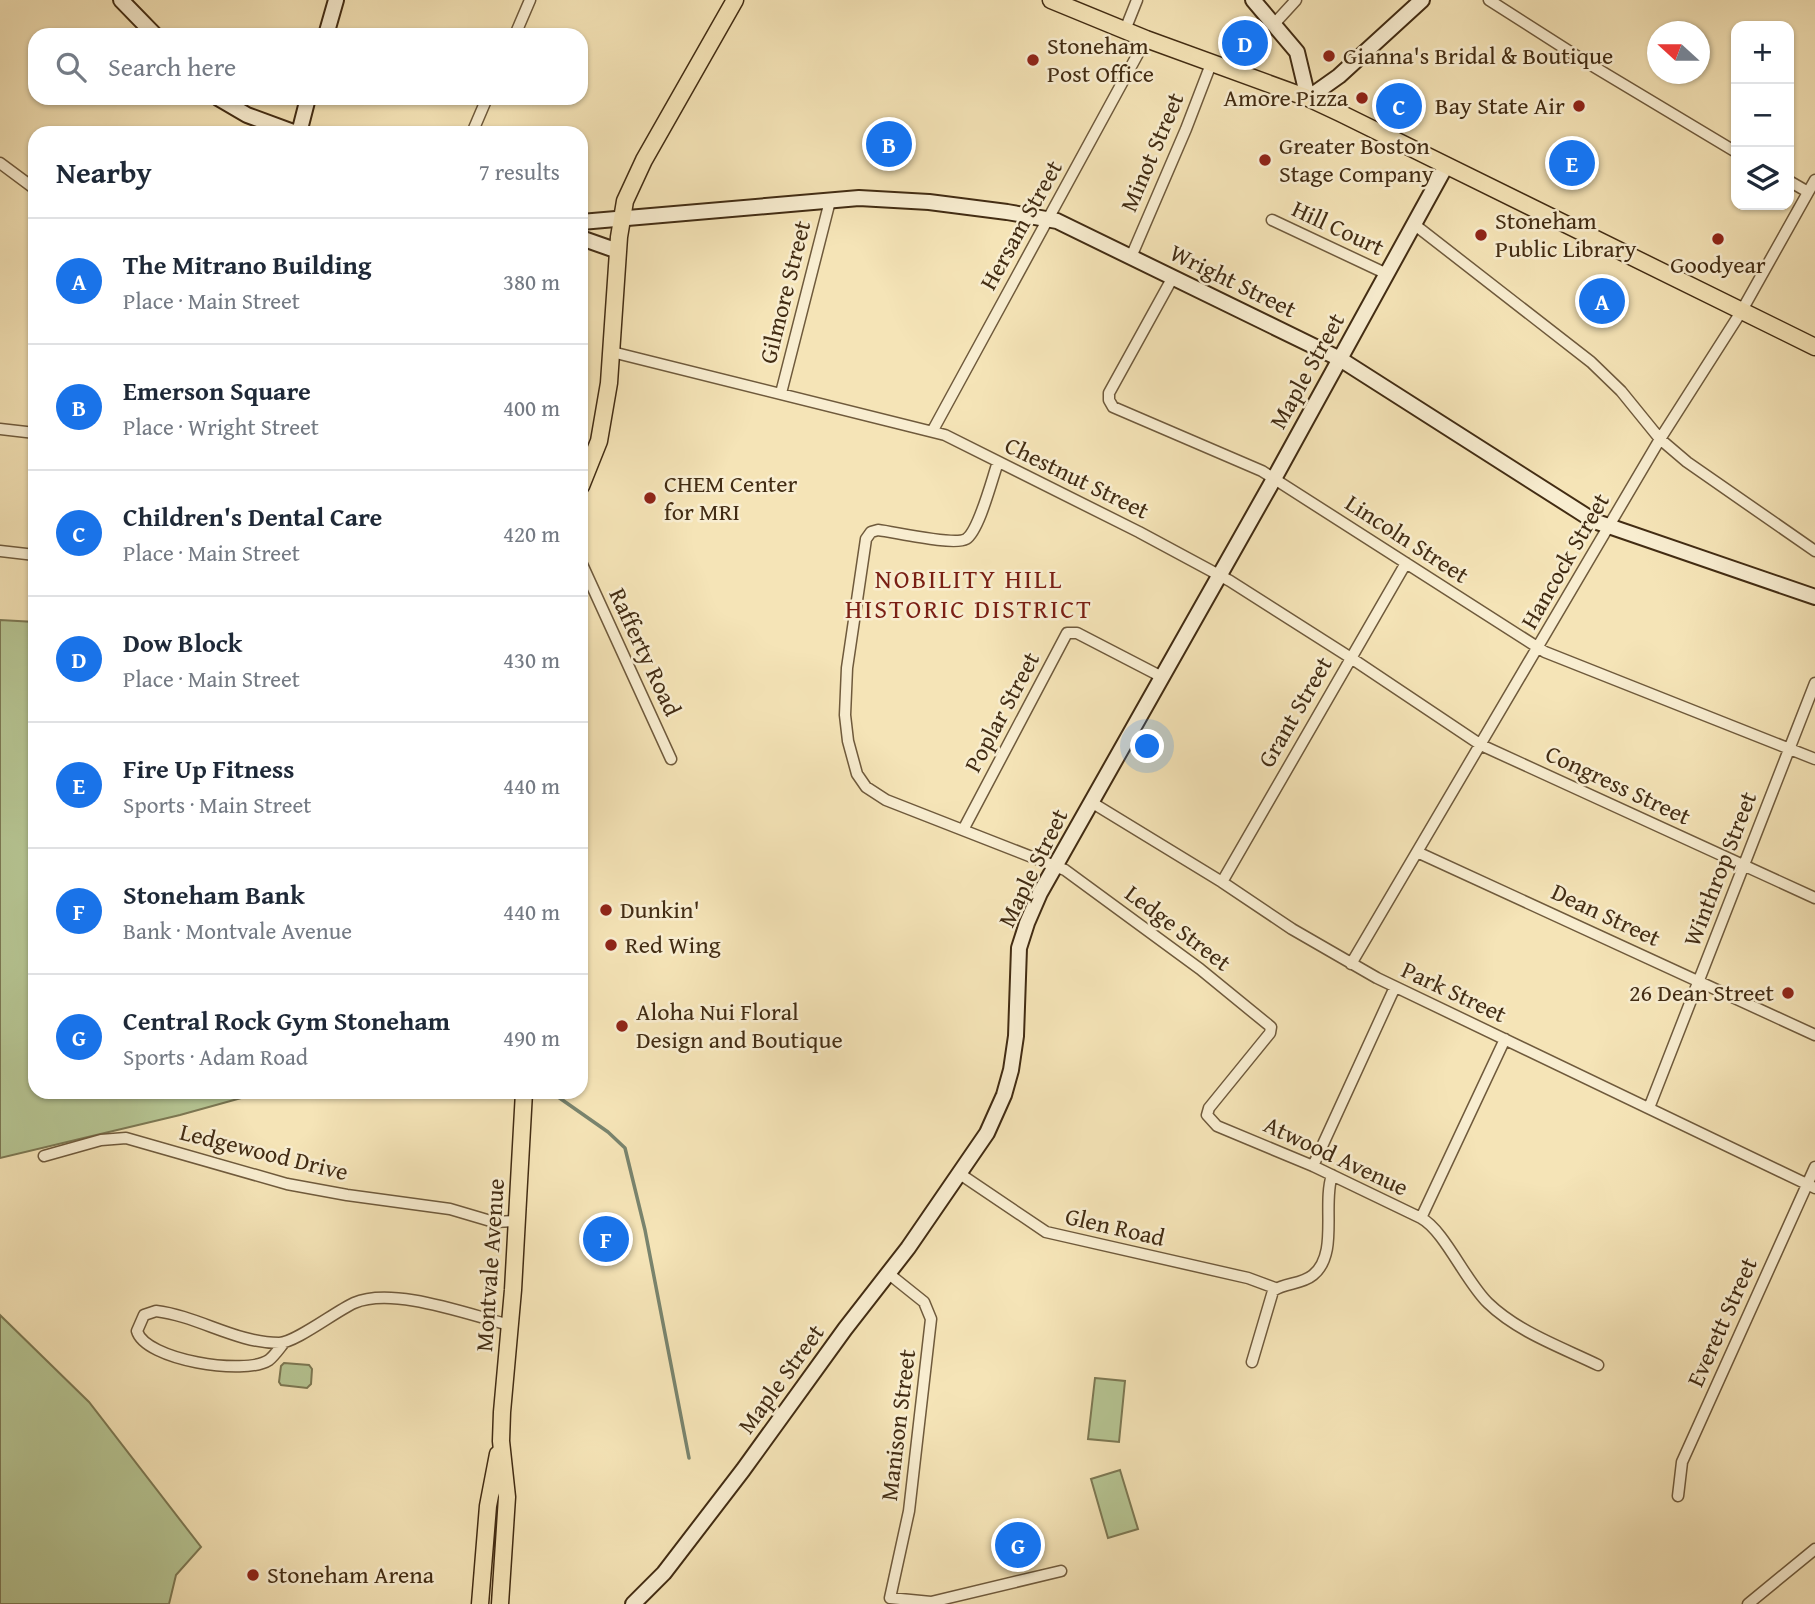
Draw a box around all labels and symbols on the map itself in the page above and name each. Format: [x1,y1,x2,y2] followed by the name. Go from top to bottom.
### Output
[1222,17,1268,69] pin: D
[1647,21,1710,84] north arrow
[1047,28,1154,91] place label: Stoneham Post Office
[1343,38,1613,73] place label: Gianna's Bridal & Boutique
[1321,48,1337,64] marker: Gianna's Bridal & Boutique
[1025,52,1041,68] marker: Stoneham Post Office
[1224,80,1349,115] place label: Amore Pizza
[1376,80,1422,132] pin: C
[1111,86,1193,217] street label: Minot Street
[1435,88,1565,123] place label: Bay State Air
[1354,90,1370,106] marker: Amore Pizza
[1571,98,1587,114] marker: Bay State Air
[866,118,912,170] pin: B
[1279,128,1434,191] place label: Greater Boston Stage Company
[1549,137,1595,189] pin: E
[1257,152,1273,168] marker: Greater Boston Stage Company
[970,153,1071,296] street label: Hersam Street
[1286,191,1391,264] street label: Hill Court
[1495,203,1636,266] place label: Stoneham Public Library
[750,216,819,367] street label: Gilmore Street
[1473,227,1489,243] marker: Stoneham Public Library
[1710,231,1726,247] marker: Goodyear
[1164,235,1303,327] street label: Wright Street
[1670,247,1766,282] place label: Goodyear
[1579,275,1625,327] pin: A
[1260,306,1353,435] street label: Maple Street
[999,427,1156,528] street label: Chestnut Street
[664,466,798,529] place label: CHEM Center for MRI
[1339,486,1476,592] street label: Lincoln Street
[1511,486,1618,635] street label: Hancock Street
[642,490,658,506] marker: CHEM Center for MRI
[845,559,1093,628] district label: NOBILITY HILL HISTORIC DISTRICT
[601,582,690,722] street label: Rafferty Road
[955,645,1048,778] street label: Poplar Street
[1249,649,1341,774] street label: Grant Street
[1130,729,1164,763] your location
[1540,736,1697,834] street label: Congress Street
[1674,786,1765,951] street label: Winthrop Street
[989,802,1077,933] street label: Maple Street
[1546,874,1667,955] street label: Dean Street
[1118,876,1239,979] street label: Ledge Street
[620,892,700,927] place label: Dunkin'
[598,902,614,918] marker: Dunkin'
[625,927,721,962] place label: Red Wing
[603,937,619,953] marker: Red Wing
[1396,952,1513,1031] street label: Park Street
[1629,975,1775,1010] place label: 26 Dean Street
[1780,985,1796,1001] marker: 26 Dean Street
[636,994,843,1057] place label: Aloha Nui Floral Design and Boutique
[614,1018,630,1034] marker: Aloha Nui Floral Design and Boutique
[1258,1107,1414,1204] street label: Atwood Avenue
[176,1114,352,1189] street label: Ledgewood Drive
[466,1177,513,1353] street label: Montvale Avenue
[1062,1198,1168,1255] street label: Glen Road
[583,1213,629,1265] pin: F
[1677,1251,1766,1392] street label: Everett Street
[729,1316,833,1441] street label: Maple Street
[871,1347,924,1503] street label: Manison Street
[995,1519,1041,1571] pin: G
[267,1557,435,1592] place label: Stoneham Arena
[245,1567,261,1583] marker: Stoneham Arena

